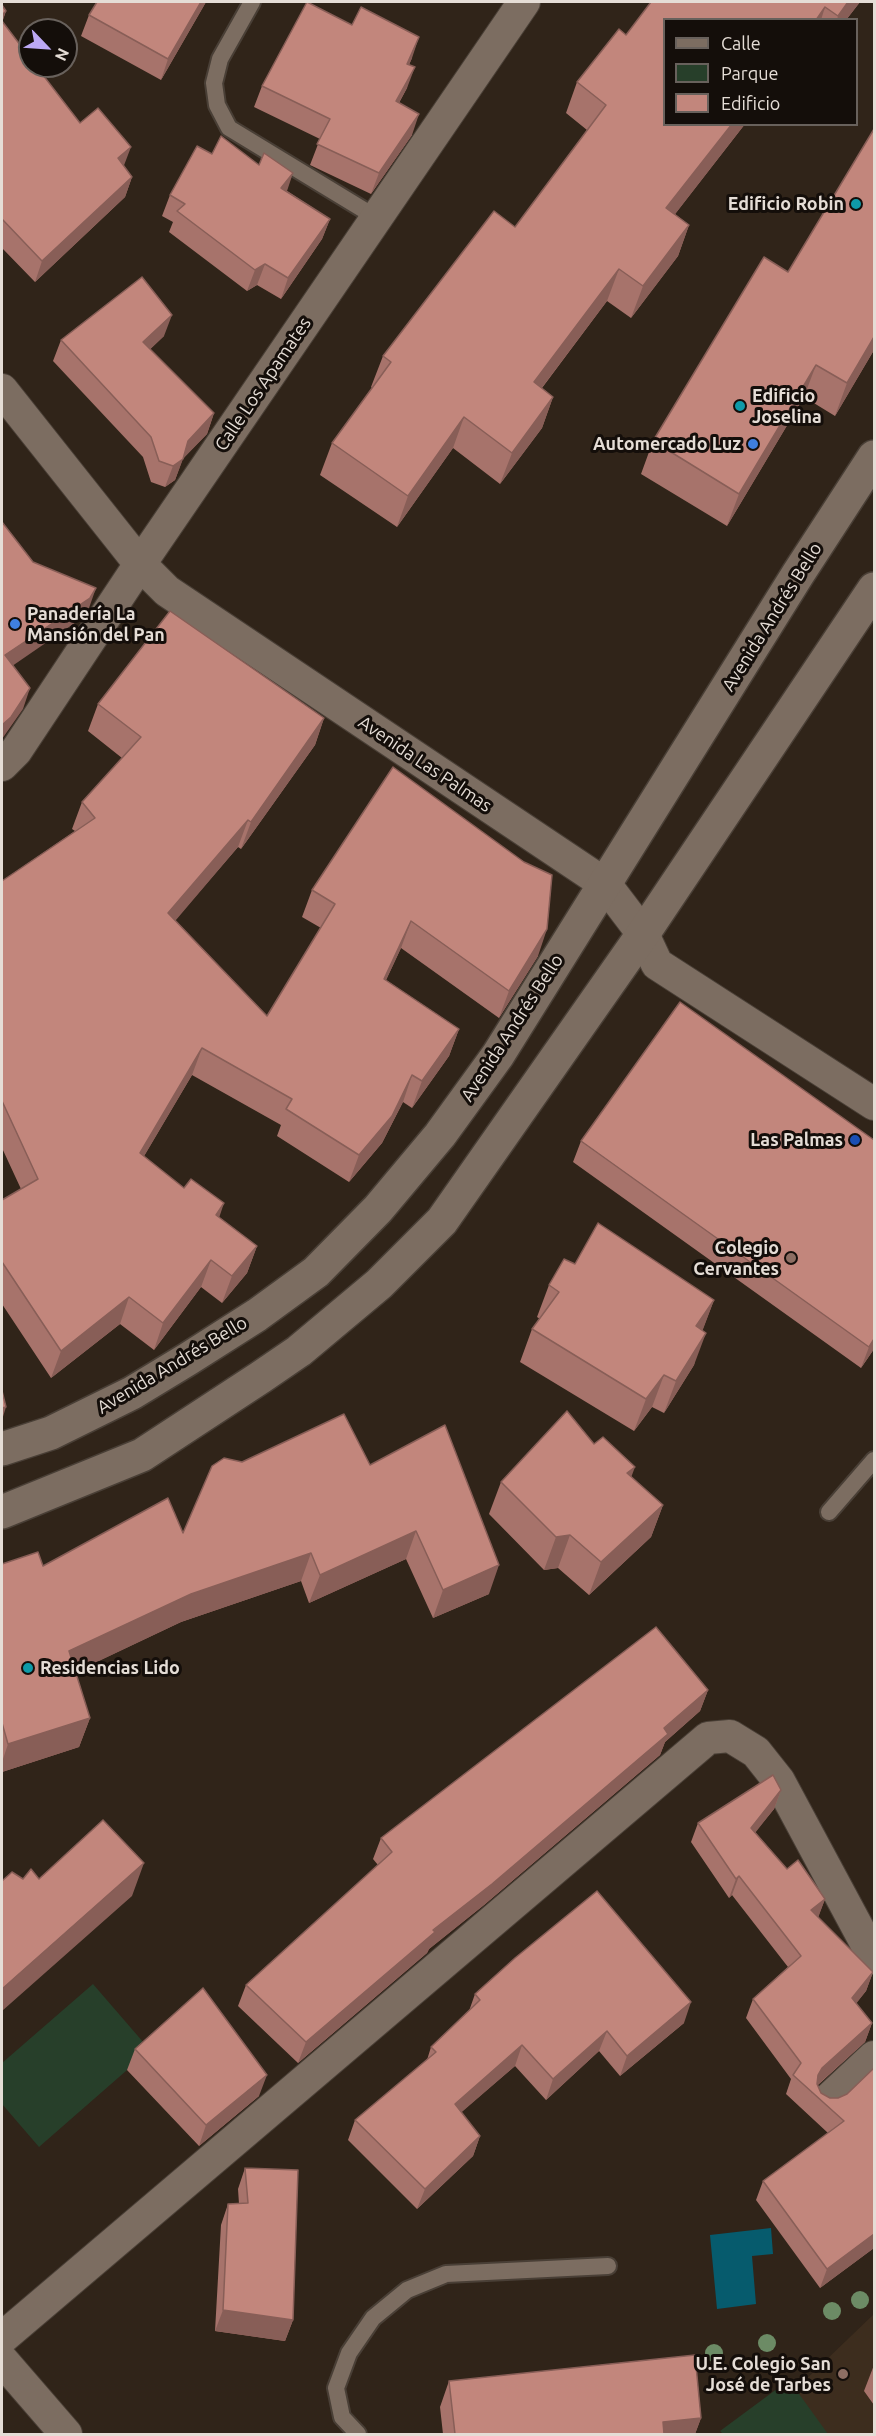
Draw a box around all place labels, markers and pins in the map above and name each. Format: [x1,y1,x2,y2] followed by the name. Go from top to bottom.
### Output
[728,193,844,215] place label: Edificio Robin
[849,197,863,211] marker: Edificio Robin
[752,385,822,428] place label: Edificio Joselina
[733,399,747,413] marker: Edificio Joselina
[593,433,741,455] place label: Automercado Luz
[746,437,760,451] marker: Automercado Luz
[27,603,165,646] place label: Panadería La Mansión del Pan
[8,617,22,631] marker: Panadería La Mansión del Pan
[750,1129,843,1151] place label: Las Palmas
[848,1133,862,1147] marker: Las Palmas
[693,1237,779,1280] place label: Colegio Cervantes
[784,1251,798,1265] marker: Colegio Cervantes
[40,1657,180,1679] place label: Residencias Lido
[21,1661,35,1675] marker: Residencias Lido
[696,2353,831,2396] place label: U.E. Colegio San José de Tarbes
[836,2367,850,2381] marker: U.E. Colegio San José de Tarbes

